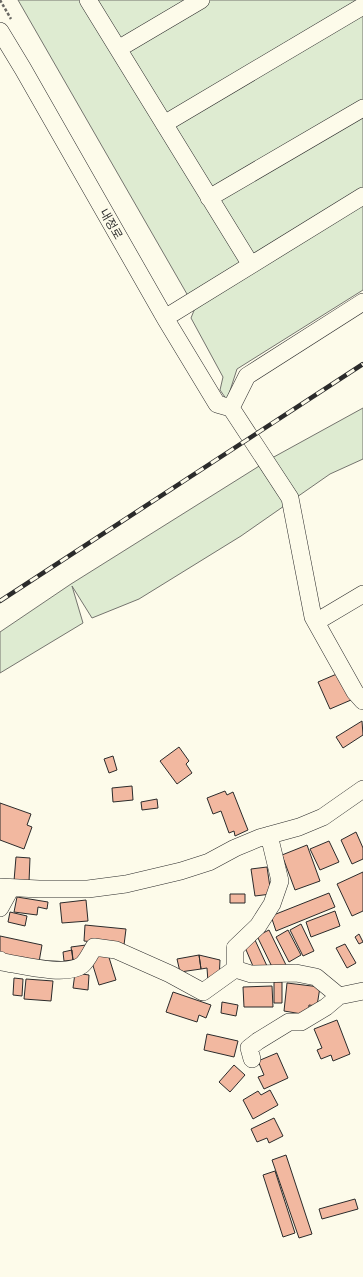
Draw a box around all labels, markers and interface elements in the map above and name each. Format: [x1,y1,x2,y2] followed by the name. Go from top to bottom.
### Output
[97,206,125,242] street label: 내정로

